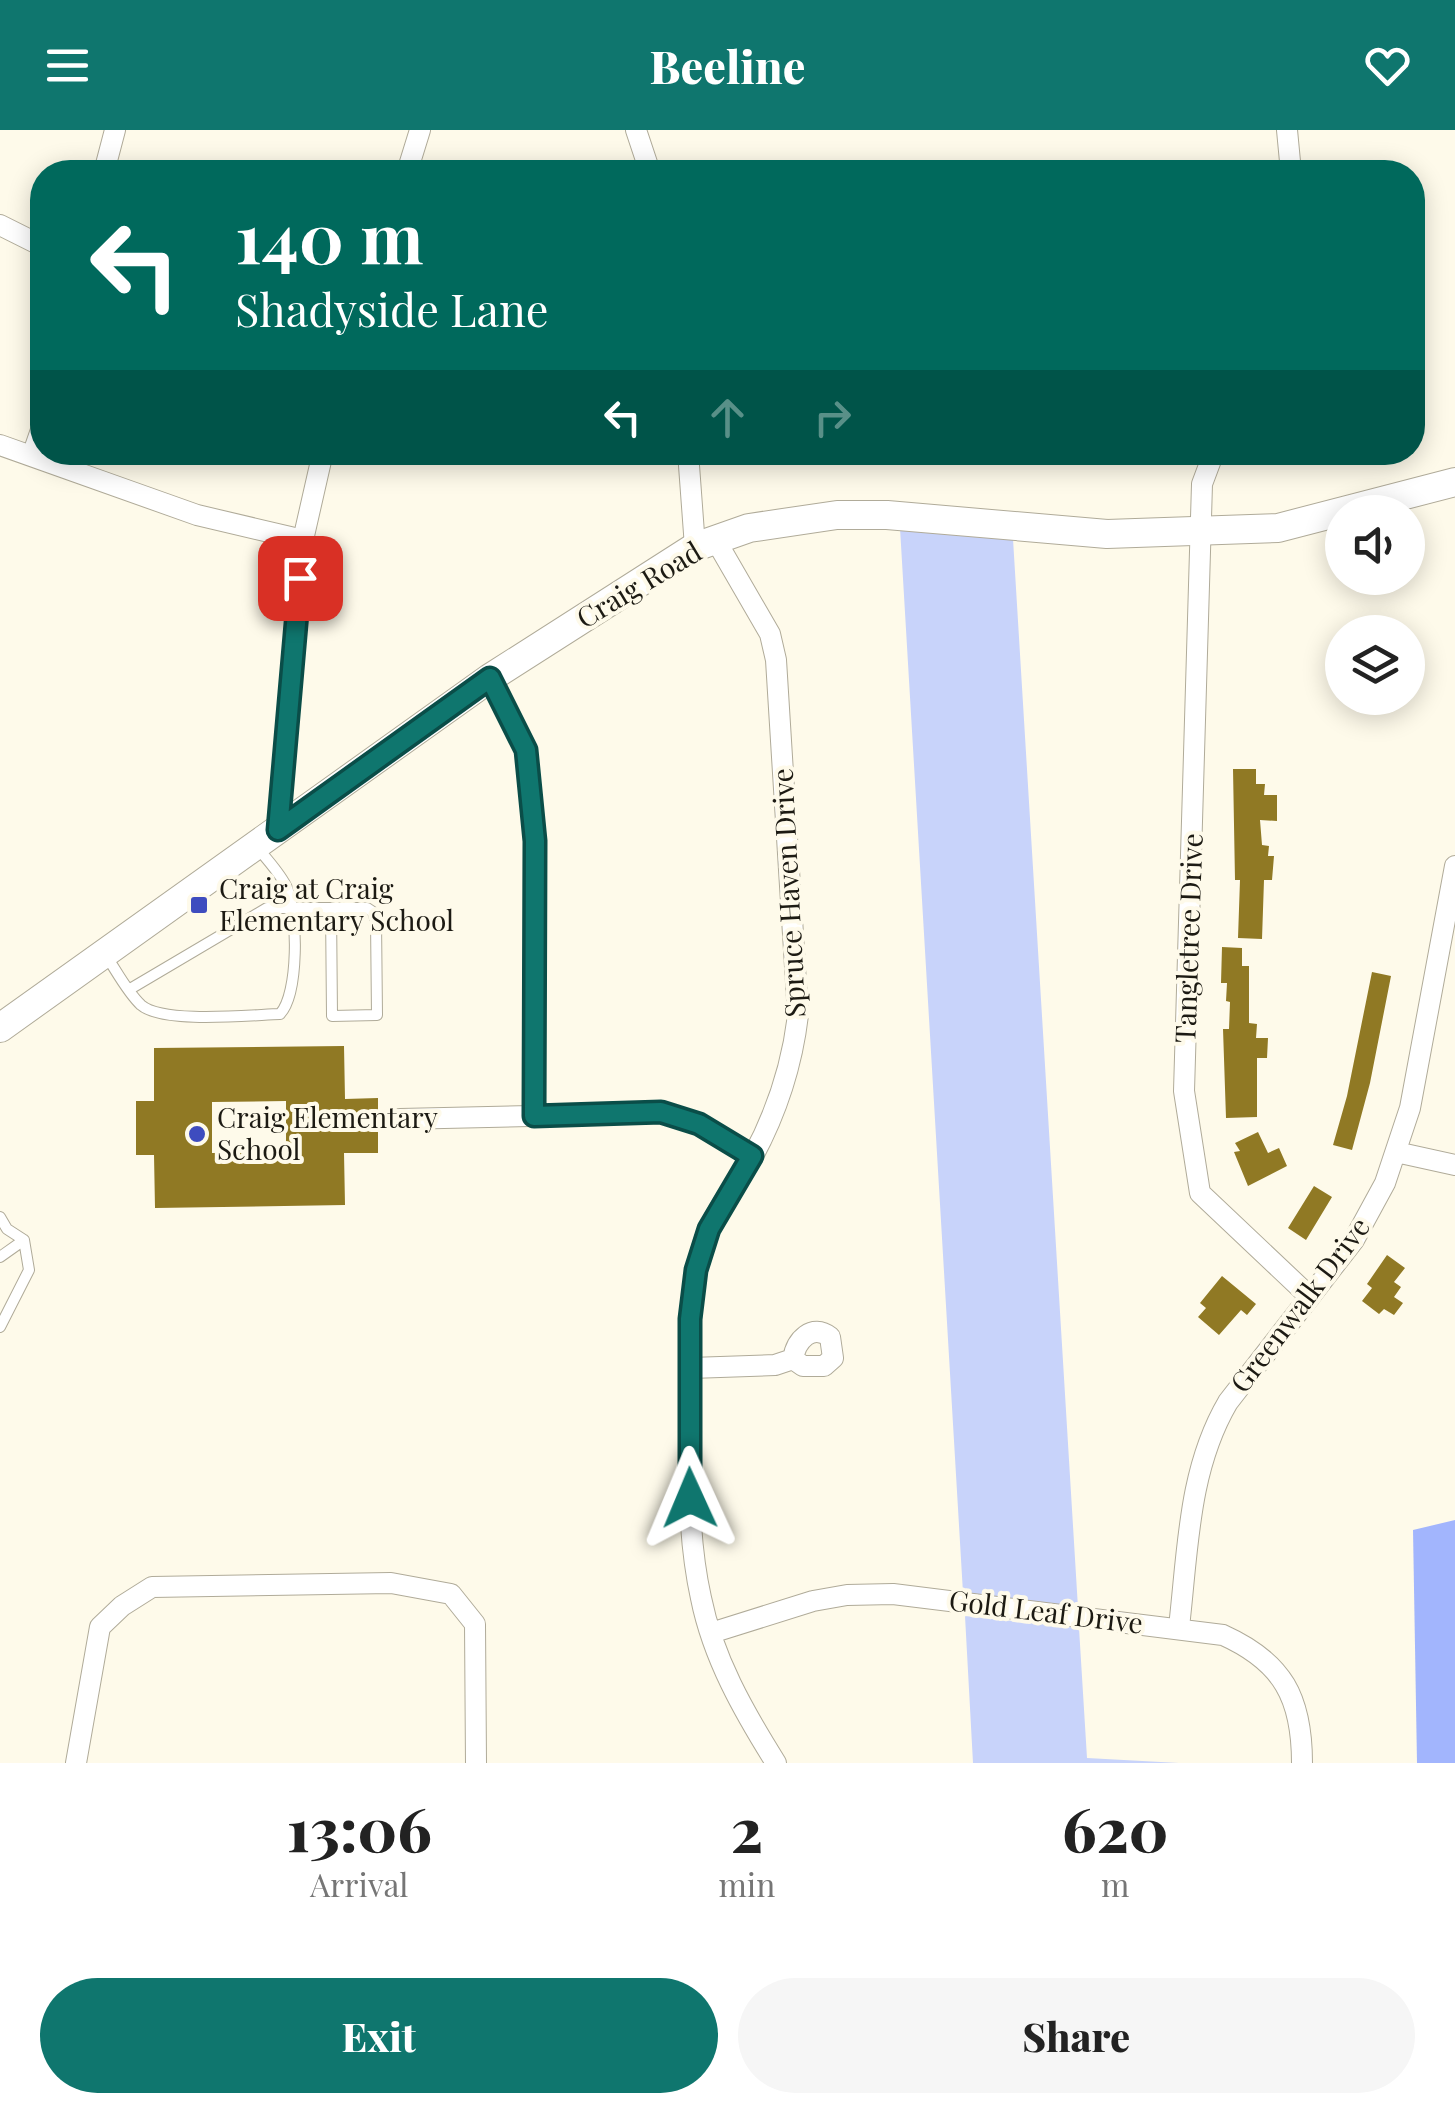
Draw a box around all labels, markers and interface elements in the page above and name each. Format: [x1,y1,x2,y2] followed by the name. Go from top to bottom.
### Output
[650,35,805,95] text: Beeline
[40,38,95,93] icon: menu
[1360,38,1415,93] icon: heart
[235,188,424,282] text: 140 m
[70,200,200,330] icon: left
[235,278,549,338] text: Shadyside Lane
[595,390,650,445] icon: left
[700,390,755,445] icon: ahead
[805,390,860,445] icon: right
[1325,495,1425,715] map controls
[1325,495,1425,595] button: sound
[569,532,707,635] street label: Craig Road
[258,536,343,621] pin
[273,551,328,606] icon: arrive
[1325,615,1425,715] button: layers
[762,768,813,1019] street label: Spruce Haven Drive
[1165,833,1210,1043] street label: Tangletree Drive
[219,869,454,938] place label: Craig at Craig Elementary School
[188,894,210,916] marker: Craig at Craig Elementary School
[217,1098,438,1167] place label: Craig Elementary School
[186,1123,208,1145] marker: Craig Elementary School
[1221,1209,1377,1399] street label: Greenwalk Drive
[638,1446,742,1550] position arrow
[947,1580,1145,1641] street label: Gold Leaf Drive
[287,1787,432,1867] text: 13:06
[731,1787,763,1867] text: 2
[1062,1787,1168,1867] text: 620
[310,1862,408,1905] text: Arrival
[718,1862,775,1905] text: min
[1101,1862,1129,1905] text: m
[40,1978,718,2093] button: Exit
[738,1978,1415,2093] button: Share

